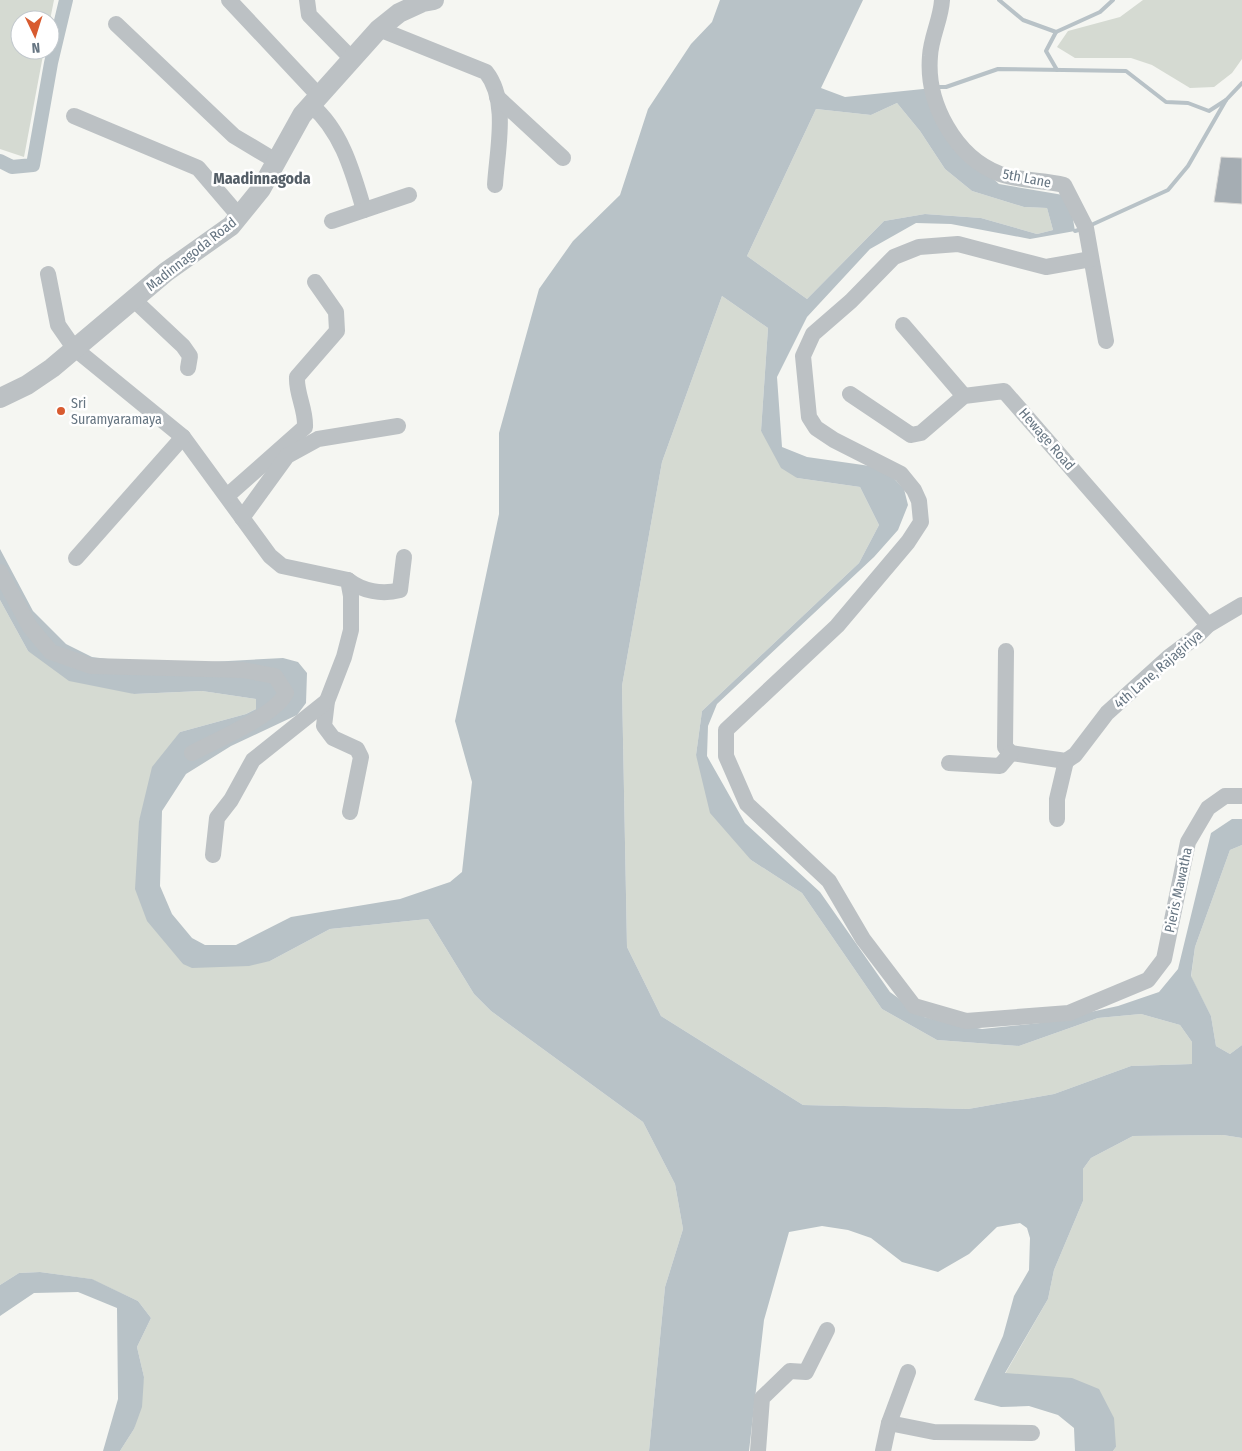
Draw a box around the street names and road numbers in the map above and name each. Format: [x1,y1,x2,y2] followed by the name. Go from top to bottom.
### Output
[1001,165,1053,192] street label: 5th Lane
[143,214,240,295] street label: Madinnagoda Road
[1015,405,1078,474] street label: Hewage Road
[1111,626,1206,712] street label: 4th Lane, Rajagiriya
[1161,846,1196,934] street label: Pieris Mawatha

